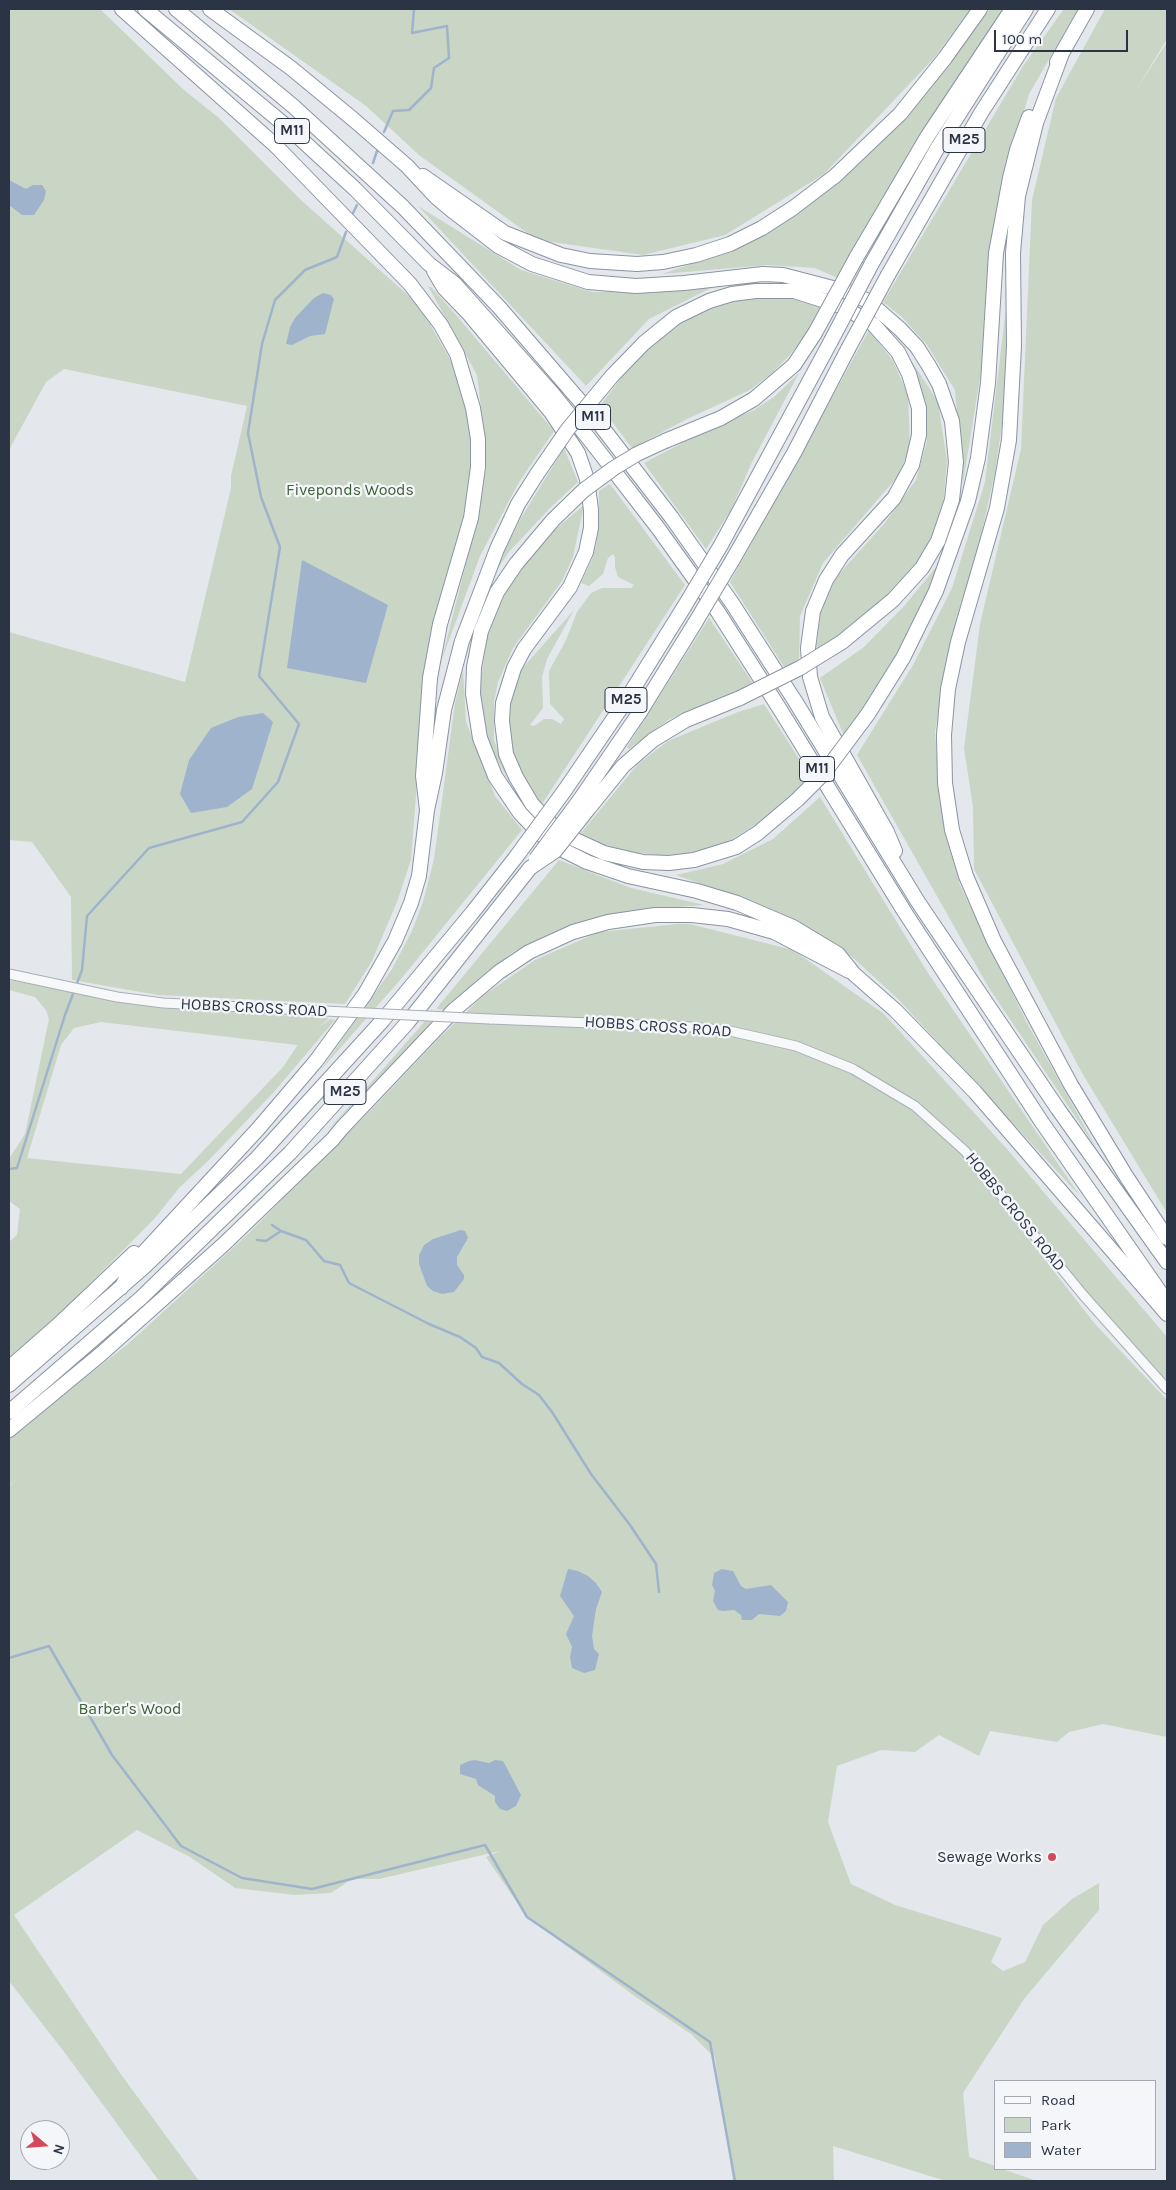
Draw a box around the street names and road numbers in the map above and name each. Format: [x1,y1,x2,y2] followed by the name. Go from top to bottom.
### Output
[274,118,310,144] road number: M11
[943,128,985,152] road number: M25
[576,404,610,430] road number: M11
[605,688,647,712] road number: M25
[800,756,834,782] road number: M11
[180,995,328,1021] street label: HOBBS CROSS ROAD
[584,1012,732,1042] street label: HOBBS CROSS ROAD
[324,1080,366,1104] road number: M25
[961,1149,1069,1275] street label: HOBBS CROSS ROAD

